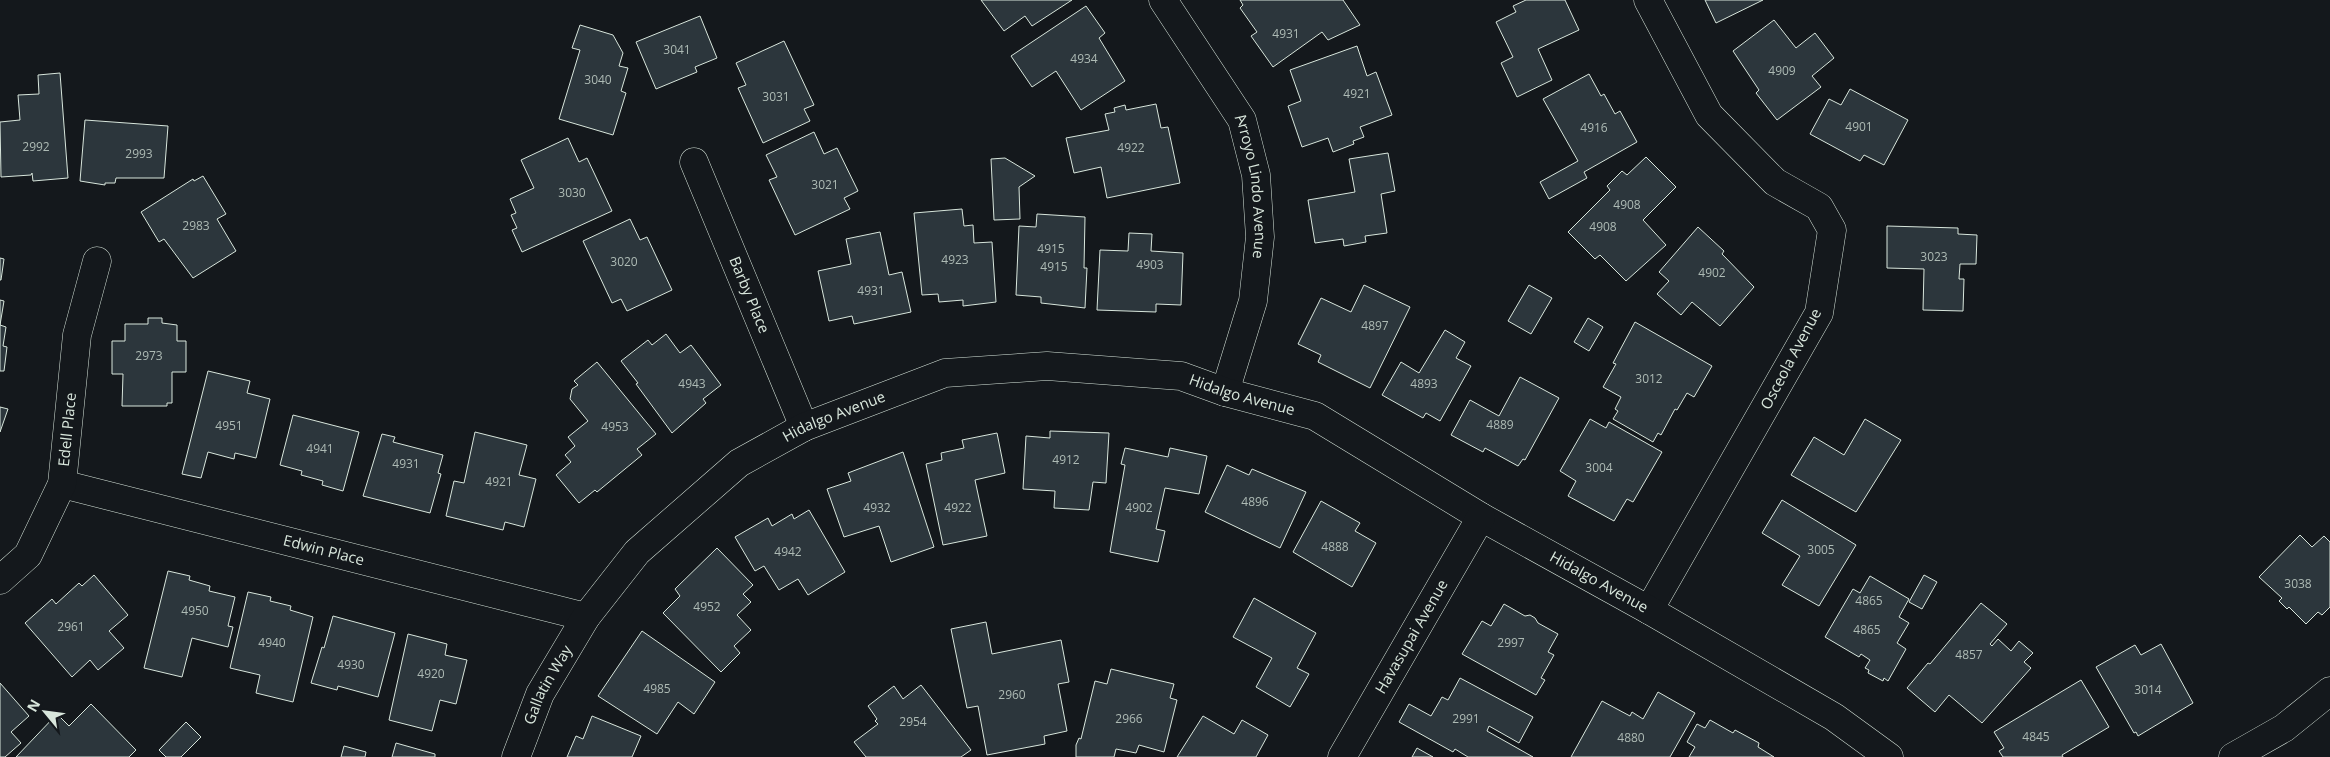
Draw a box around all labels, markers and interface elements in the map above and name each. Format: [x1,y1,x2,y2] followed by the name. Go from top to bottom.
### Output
[1272,25,1300,42] house number: 4931
[663,41,691,58] house number: 3041
[1070,50,1098,67] house number: 4934
[1768,62,1796,79] house number: 4909
[584,71,612,88] house number: 3040
[1343,85,1371,102] house number: 4921
[762,88,790,105] house number: 3031
[1231,109,1271,260] street label: Arroyo Lindo Avenue
[1845,118,1873,135] house number: 4901
[1580,119,1608,136] house number: 4916
[22,138,50,155] house number: 2992
[1117,139,1145,156] house number: 4922
[125,145,153,162] house number: 2993
[811,176,839,193] house number: 3021
[558,184,586,201] house number: 3030
[1613,196,1641,213] house number: 4908
[182,217,210,234] house number: 2983
[1589,218,1617,235] house number: 4908
[1037,240,1065,257] house number: 4915
[1920,248,1948,265] house number: 3023
[941,251,969,268] house number: 4923
[610,253,638,270] house number: 3020
[725,253,775,336] street label: Barby Place
[1136,256,1164,273] house number: 4903
[1040,258,1068,275] house number: 4915
[1698,264,1726,281] house number: 4902
[857,282,885,299] house number: 4931
[1755,305,1825,413] street label: Osceola Avenue
[1361,317,1389,334] house number: 4897
[135,347,163,364] house number: 2973
[1187,369,1297,419] street label: Hidalgo Avenue
[1635,370,1663,387] house number: 3012
[678,375,706,392] house number: 4943
[1410,375,1438,392] house number: 4893
[778,386,888,446] street label: Hidalgo Avenue
[53,391,80,467] street label: Edell Place
[1486,416,1514,433] house number: 4889
[215,417,243,434] house number: 4951
[601,418,629,435] house number: 4953
[306,440,334,457] house number: 4941
[1052,451,1080,468] house number: 4912
[392,455,420,472] house number: 4931
[1585,459,1613,476] house number: 3004
[485,473,513,490] house number: 4921
[1241,493,1269,510] house number: 4896
[863,499,891,516] house number: 4932
[944,499,972,516] house number: 4922
[1125,499,1153,516] house number: 4902
[281,530,367,569] street label: Edwin Place
[1321,538,1349,555] house number: 4888
[1807,541,1835,558] house number: 3005
[774,543,802,560] house number: 4942
[1547,546,1652,617] street label: Hidalgo Avenue
[1370,575,1452,697] street label: Havasupai Avenue
[2284,575,2312,592] house number: 3038
[1855,592,1883,609] house number: 4865
[693,598,721,615] house number: 4952
[181,602,209,619] house number: 4950
[57,618,85,635] house number: 2961
[1853,621,1881,638] house number: 4865
[258,634,286,651] house number: 4940
[1497,634,1525,651] house number: 2997
[518,641,576,727] street label: Gallatin Way
[1955,646,1983,663] house number: 4857
[337,656,365,673] house number: 4930
[417,665,445,682] house number: 4920
[643,680,671,697] house number: 4985
[2134,681,2162,698] house number: 3014
[998,686,1026,703] house number: 2960
[20,687,70,737] north arrow
[22,696,44,715] text: N
[1115,710,1143,727] house number: 2966
[1452,710,1480,727] house number: 2991
[899,713,927,730] house number: 2954
[2022,728,2050,745] house number: 4845
[1617,729,1645,746] house number: 4880

